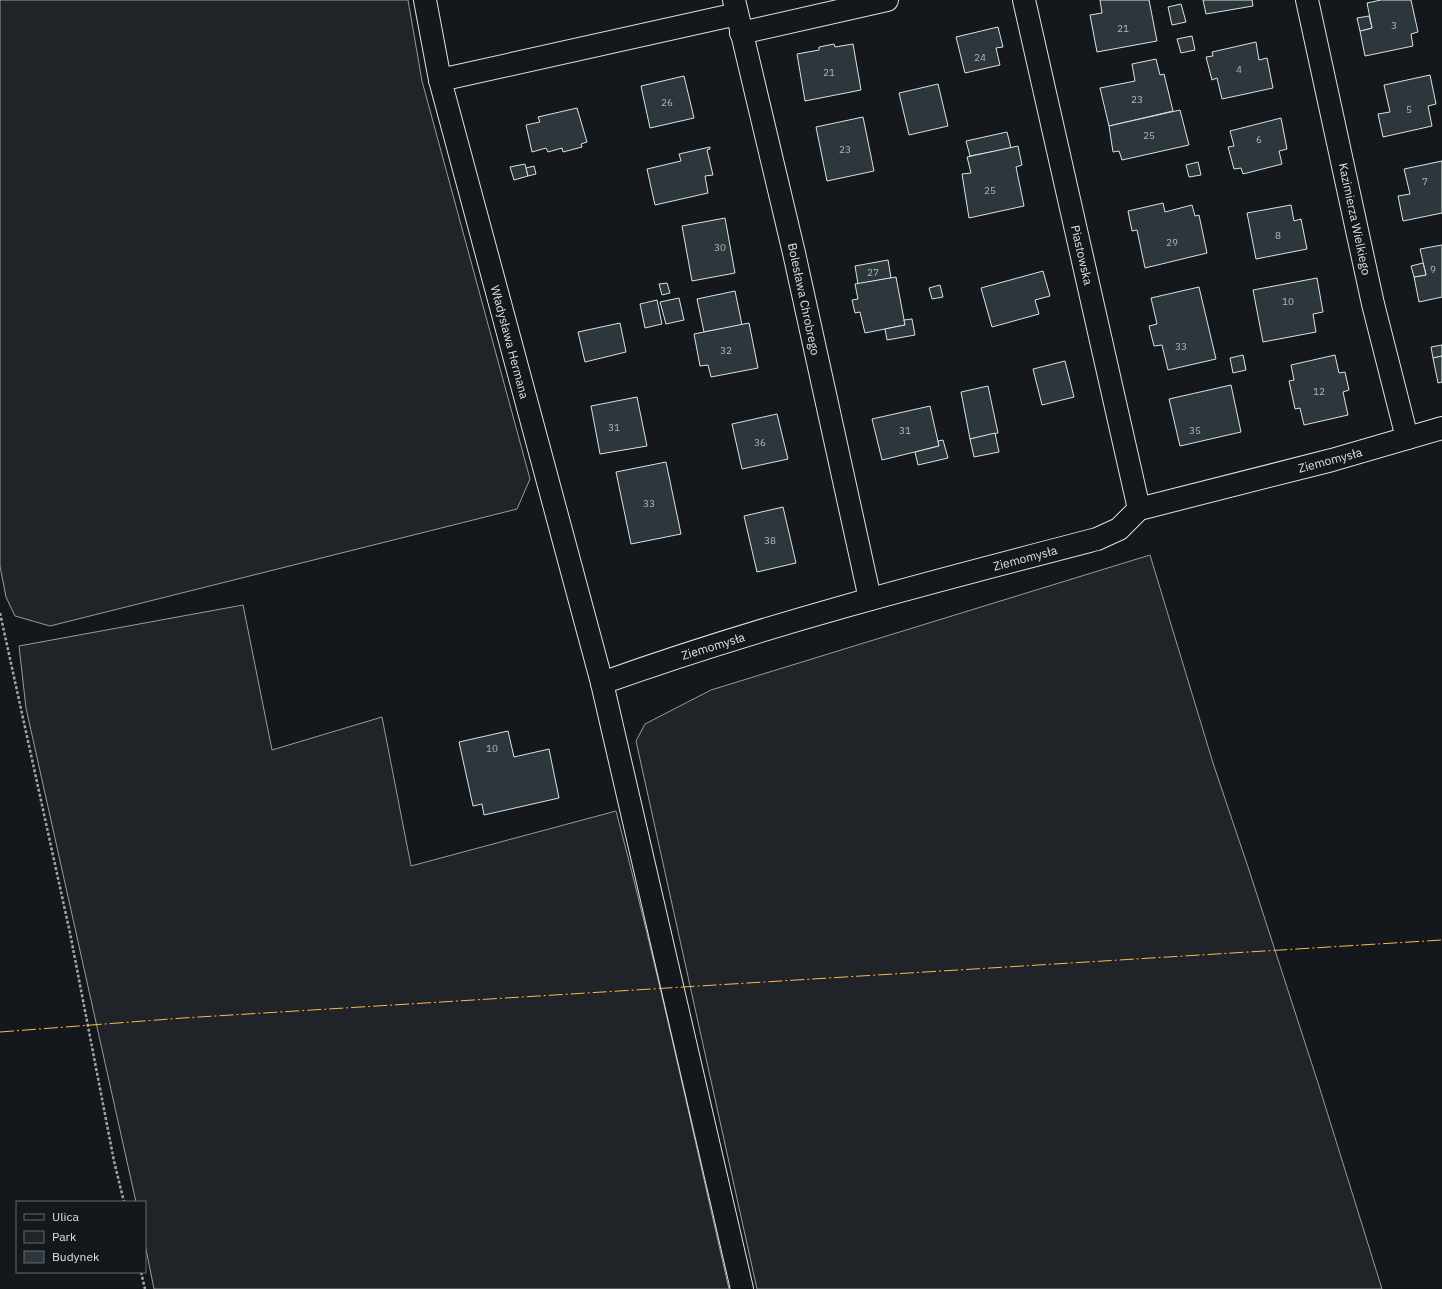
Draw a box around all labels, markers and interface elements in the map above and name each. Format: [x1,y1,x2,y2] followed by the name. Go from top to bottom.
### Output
[1391,19,1397,32] house number: 3
[1117,22,1129,35] house number: 21
[974,51,986,64] house number: 24
[1236,63,1242,76] house number: 4
[823,66,835,79] house number: 21
[1131,93,1143,106] house number: 23
[661,96,673,109] house number: 26
[1406,103,1412,116] house number: 5
[1143,129,1155,142] house number: 25
[1256,133,1262,146] house number: 6
[839,143,851,156] house number: 23
[1336,162,1374,277] street label: Kazimierza Wielkiego
[1422,175,1428,188] house number: 7
[984,184,996,197] house number: 25
[1068,224,1096,287] street label: Piastowska
[1275,229,1281,242] house number: 8
[1166,236,1178,249] house number: 29
[714,241,726,254] house number: 30
[785,241,823,357] street label: Bolesława Chrobrego
[1430,263,1436,276] house number: 9
[867,266,879,279] house number: 27
[488,284,533,401] street label: Władysława Hermana
[1282,295,1294,308] house number: 10
[1175,340,1187,353] house number: 33
[720,344,732,357] house number: 32
[1313,385,1325,398] house number: 12
[608,421,620,434] house number: 31
[899,424,911,437] house number: 31
[1189,424,1201,437] house number: 35
[754,436,766,449] house number: 36
[1296,444,1364,476] street label: Ziemomysła
[643,497,655,510] house number: 33
[764,534,776,547] house number: 38
[991,542,1059,574] street label: Ziemomysła
[679,629,747,663] street label: Ziemomysła
[486,742,498,755] house number: 10
[16,1201,146,1273] legend
[52,1209,79,1224] text: Ulica
[52,1229,77,1244] text: Park
[52,1249,100,1264] text: Budynek

